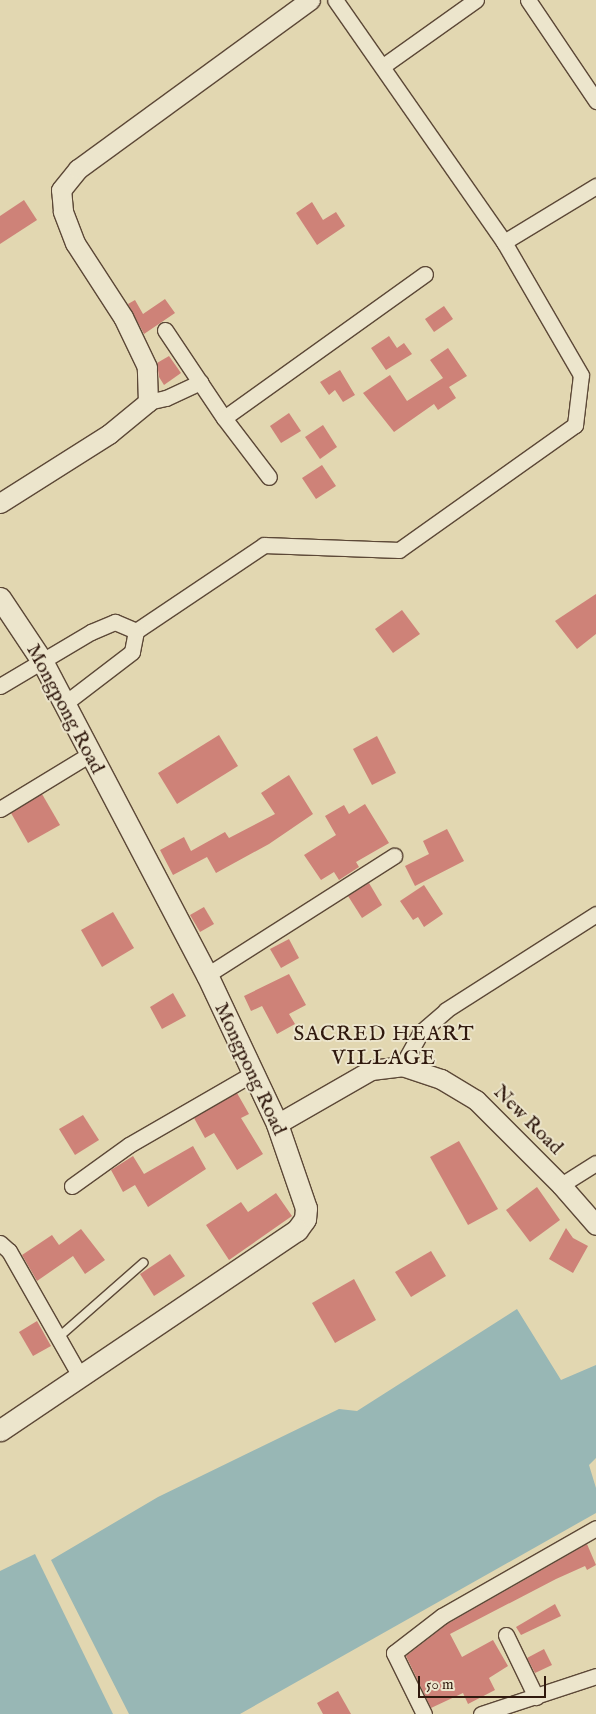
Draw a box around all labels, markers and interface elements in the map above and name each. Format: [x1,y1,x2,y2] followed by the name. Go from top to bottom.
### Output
[21,640,109,778] street label: Mongpong Road
[209,999,291,1139] street label: Mongpong Road
[292,1022,476,1072] district label: SACRED HEART VILLAGE
[488,1080,568,1160] street label: New Road
[421,1666,548,1698] scale bar
[426,1675,454,1694] text: 50 m

